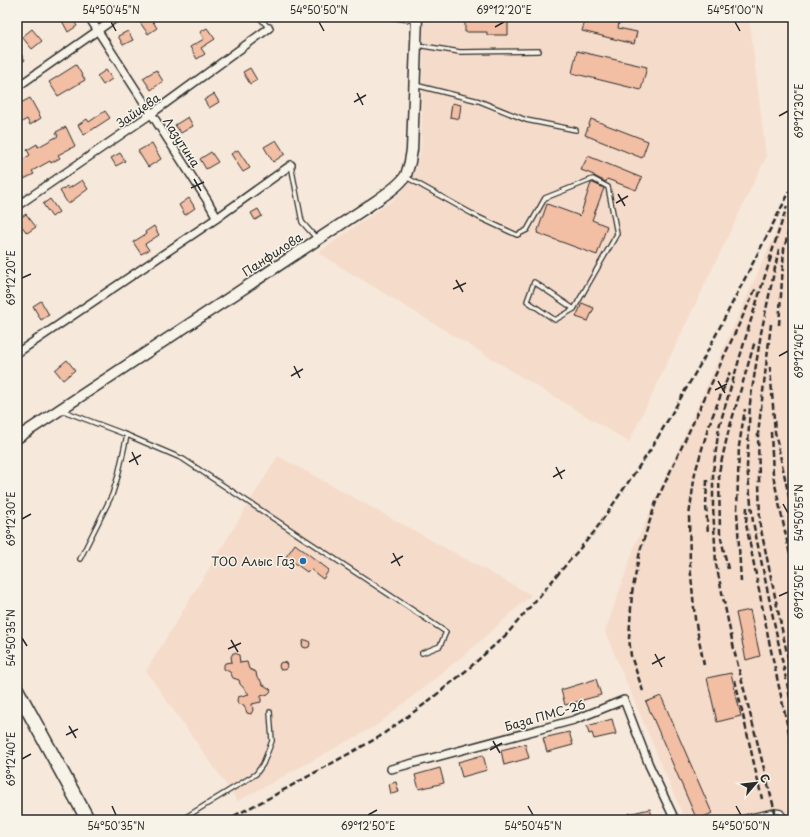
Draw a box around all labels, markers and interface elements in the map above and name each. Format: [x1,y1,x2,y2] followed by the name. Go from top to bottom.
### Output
[82,2,140,17] text: 54°50'45"N
[290,2,348,17] text: 54°50'50"N
[476,2,532,17] text: 69°12'20"E
[707,2,763,17] text: 54°51'00"N
[791,84,806,139] text: 69°12'30"E
[112,88,164,132] street label: Зайцева
[159,113,205,171] street label: Лазутина
[238,227,306,280] street label: Панфилова
[3,250,18,306] text: 69°12'20"E
[791,324,806,378] text: 69°12'40"E
[791,484,806,542] text: 54°50'55"N
[3,492,18,547] text: 69°12'30"E
[211,552,295,570] place label: ТОО Алыс Газ
[298,556,308,566] marker: ТОО Алыс Газ
[791,565,806,619] text: 69°12'50"E
[3,609,18,667] text: 54°50'35"N
[502,695,588,735] street label: База ПМС-26
[3,732,18,786] text: 69°12'40"E
[736,763,776,803] north arrow
[756,770,775,786] text: С
[87,818,145,833] text: 54°50'35"N
[341,818,395,833] text: 69°12'50"E
[504,818,562,833] text: 54°50'45"N
[712,818,770,833] text: 54°50'50"N

